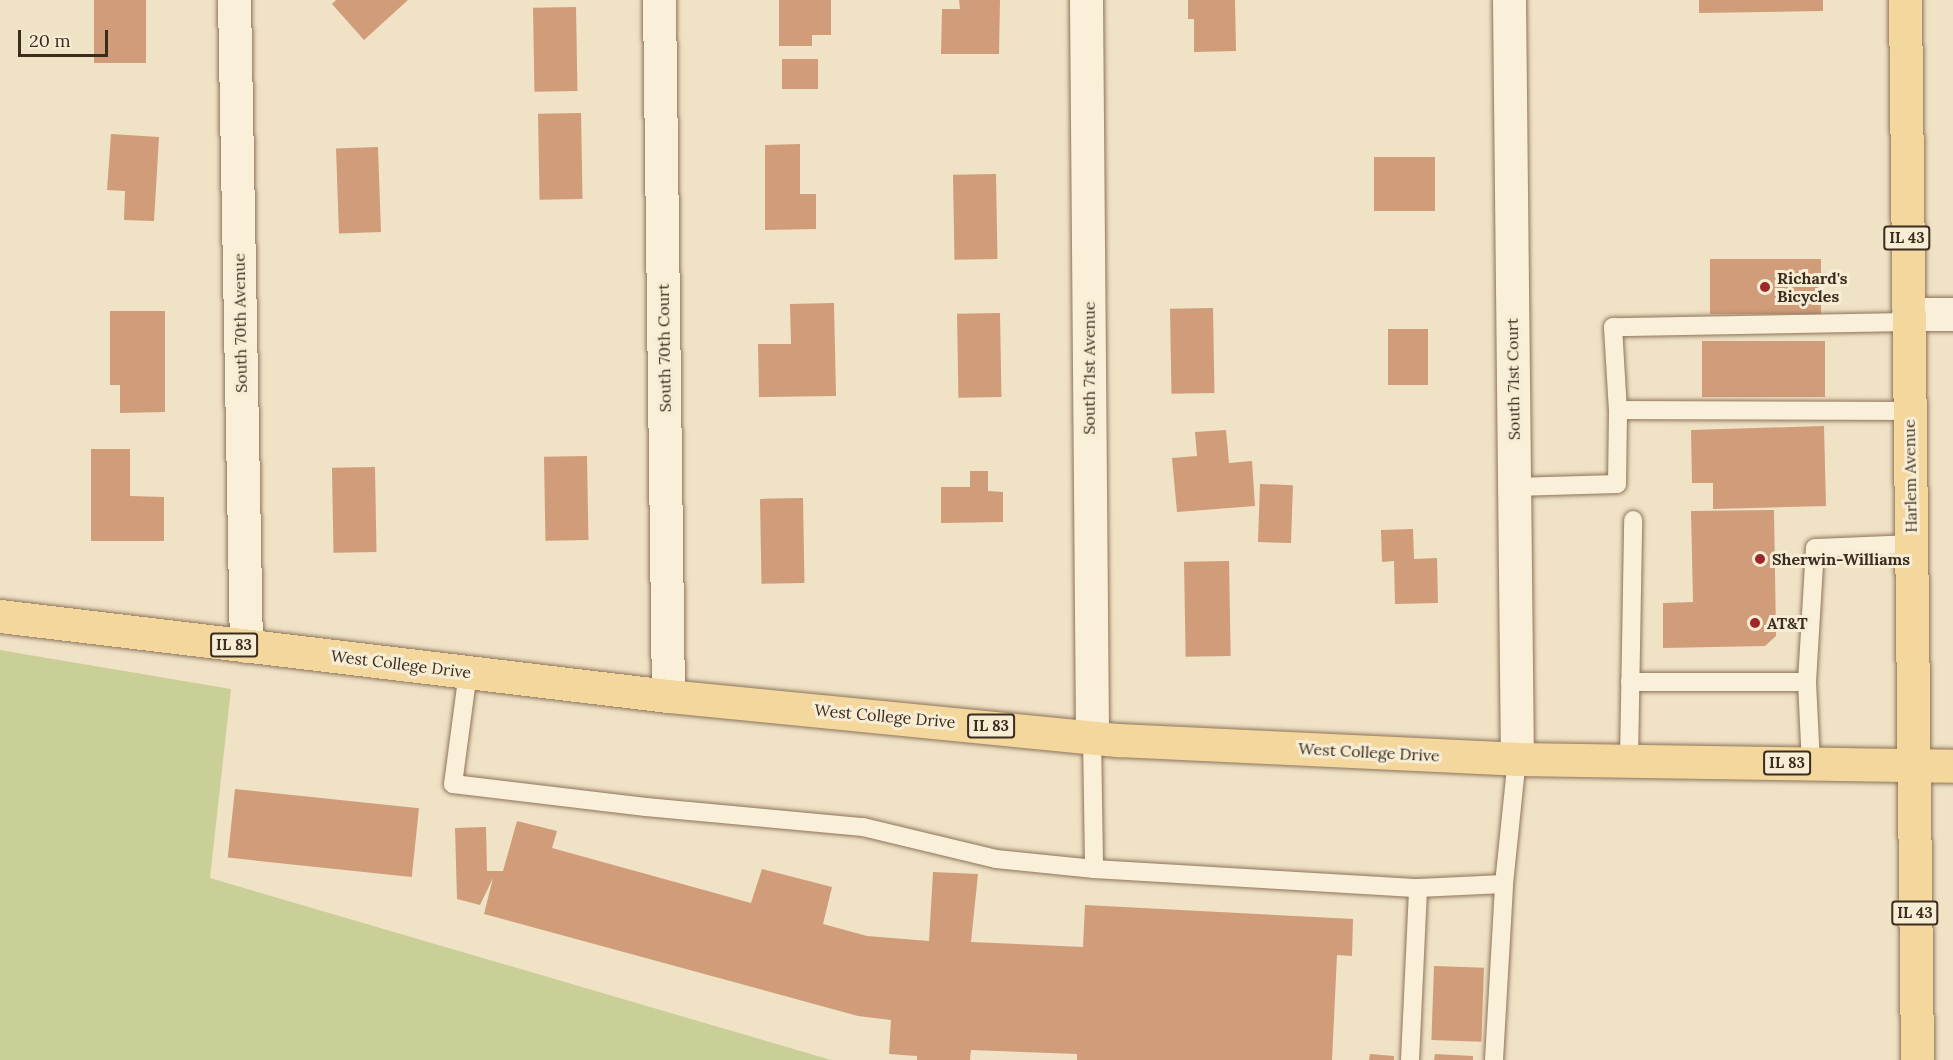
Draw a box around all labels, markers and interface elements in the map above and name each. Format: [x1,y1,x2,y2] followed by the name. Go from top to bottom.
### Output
[21,18,111,56] scale bar
[29,29,71,52] text: 20 m
[1883,226,1931,250] road number: IL 43
[229,253,251,393] street label: South 70th Avenue
[1777,268,1847,306] place label: Richard's Bicycles
[1758,280,1772,294] marker: Richard's Bicycles
[653,284,675,412] street label: South 70th Court
[1079,301,1099,435] street label: South 71st Avenue
[1502,318,1524,440] street label: South 71st Court
[1899,419,1921,533] street label: Harlem Avenue
[1772,549,1910,569] place label: Sherwin-Williams
[1753,552,1767,566] marker: Sherwin-Williams
[1767,613,1808,633] place label: AT&T
[1748,616,1762,630] marker: AT&T
[210,633,258,657] road number: IL 83
[330,646,472,682] street label: West College Drive
[814,700,956,732] street label: West College Drive
[967,714,1015,738] road number: IL 83
[1298,739,1440,765] street label: West College Drive
[1763,751,1811,775] road number: IL 83
[1891,901,1939,925] road number: IL 43

